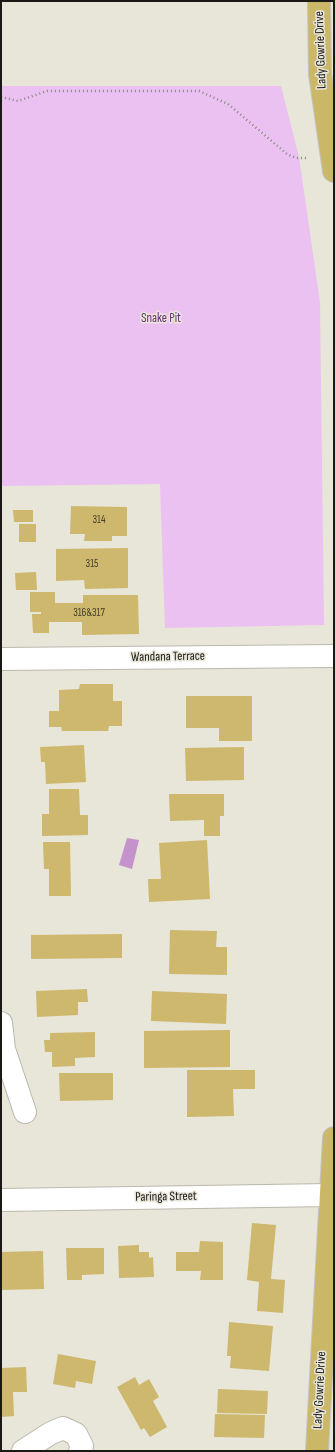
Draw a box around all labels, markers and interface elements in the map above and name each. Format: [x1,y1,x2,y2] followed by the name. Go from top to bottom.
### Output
[312,11,330,89] street label: Lady Gowrie Drive
[141,311,181,327] park label: Snake Pit
[92,513,106,527] house number: 314
[86,557,98,571] house number: 315
[73,606,105,620] house number: 316&317
[131,649,205,665] street label: Wandana Terrace
[135,1189,197,1205] street label: Paringa Street
[310,1351,330,1429] street label: Lady Gowrie Drive

